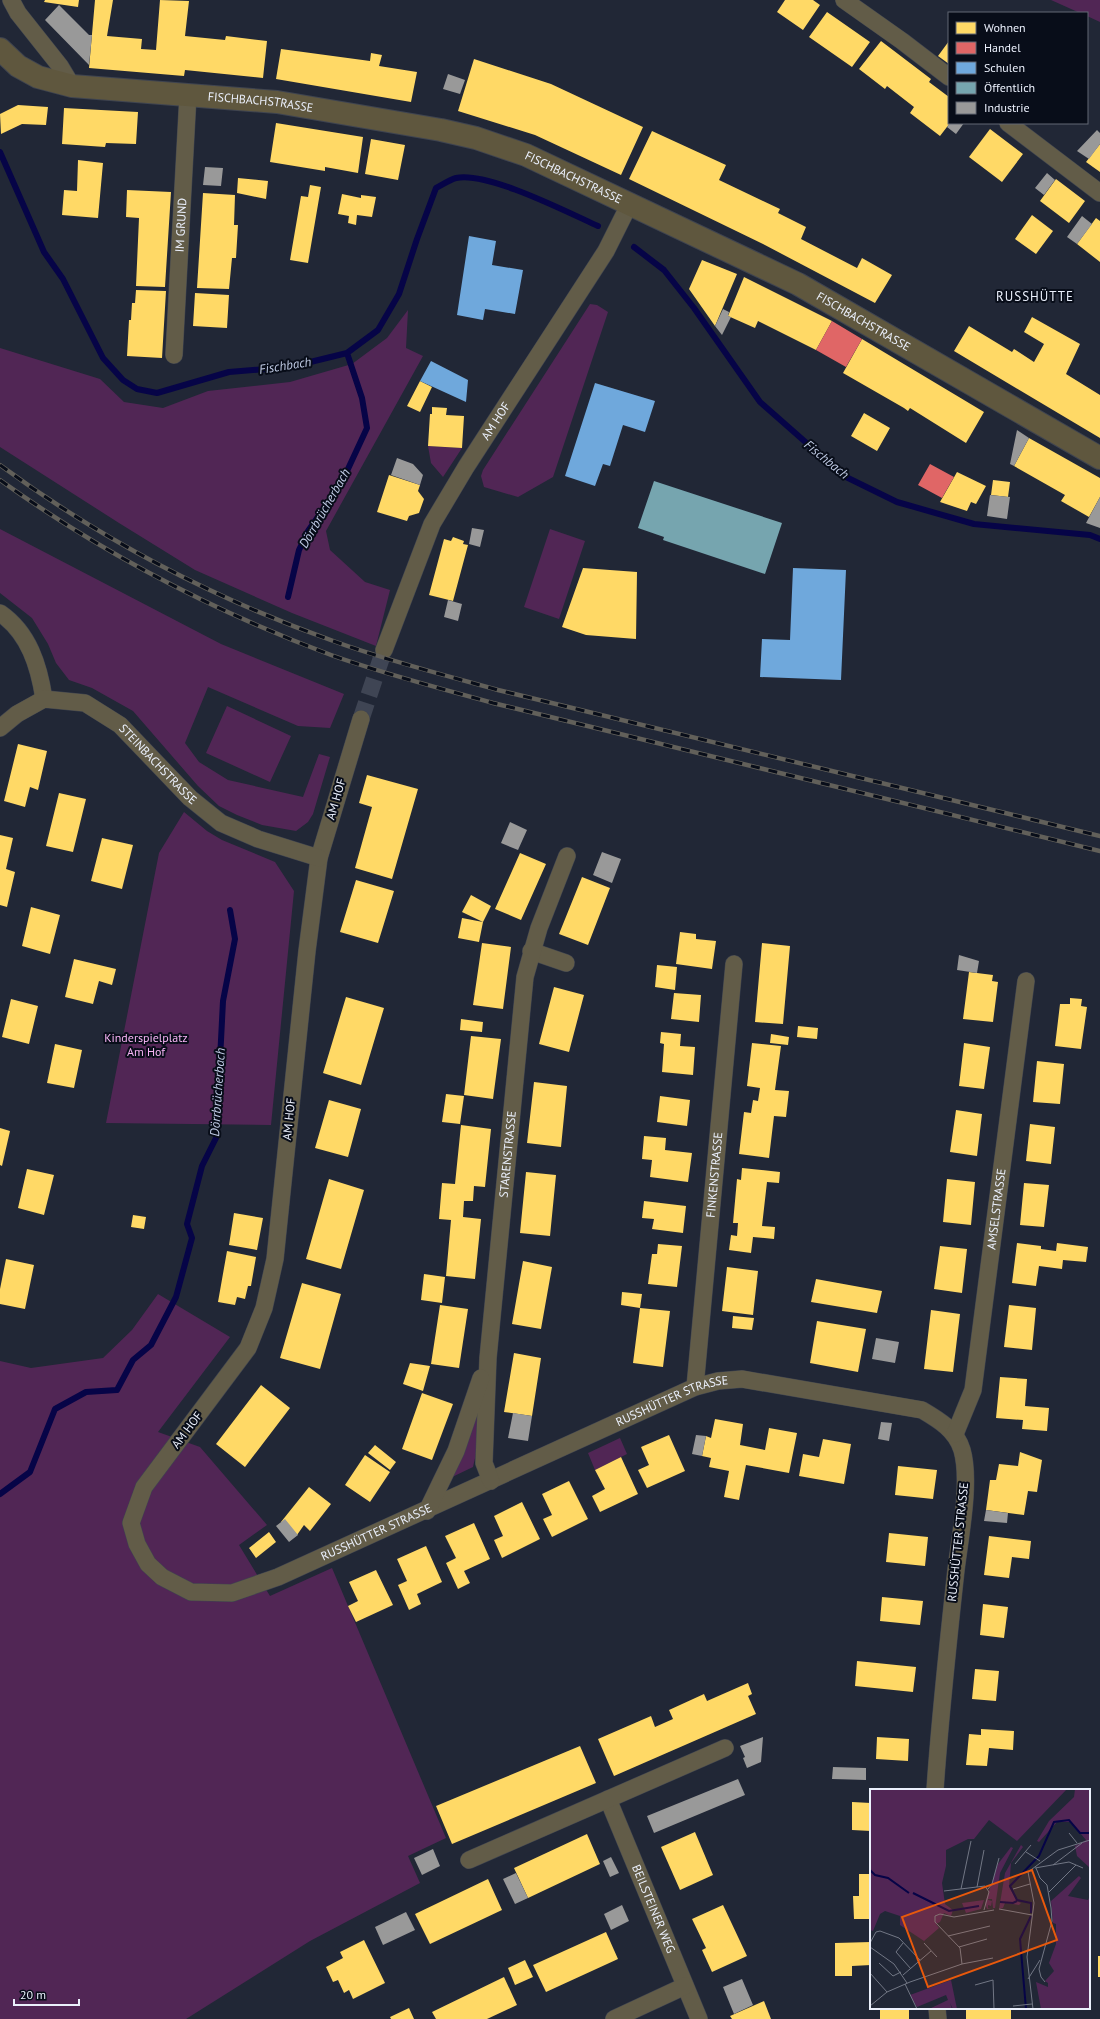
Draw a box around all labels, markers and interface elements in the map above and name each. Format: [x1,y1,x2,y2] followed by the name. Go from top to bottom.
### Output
[948,12,1088,124] legend
[984,20,1026,35] text: Wohnen
[984,40,1021,55] text: Handel
[984,60,1025,75] text: Schulen
[984,80,1035,95] text: Öffentlich
[207,89,314,115] street label: FISCHBACHSTRASSE
[984,100,1030,115] text: Industrie
[523,148,625,207] street label: FISCHBACHSTRASSE
[172,197,189,253] street label: IM GRUND
[814,288,913,354] street label: FISCHBACHSTRASSE
[996,288,1074,305] district label: RUSSHÜTTE
[258,353,313,378] water label: Fischbach
[478,399,513,443] street label: AM HOF
[801,436,853,483] water label: Fischbach
[295,465,354,551] water label: Dörrbrücherbach
[116,721,200,807] street label: STEINBACHSTRASSE
[322,777,349,821] street label: AM HOF
[104,1030,188,1059] park label: Kinderspielplatz Am Hof
[206,1047,229,1137] water label: Dörrbrücherbach
[279,1097,298,1141] street label: AM HOF
[496,1110,519,1198] street label: STARENSTRASSE
[703,1131,725,1218] street label: FINKENSTRASSE
[983,1168,1009,1250] street label: AMSELSTRASSE
[613,1372,729,1429] street label: RUSSHÜTTER STRASSE
[168,1408,205,1451] street label: AM HOF
[944,1481,971,1602] street label: RUSSHÜTTER STRASSE
[318,1500,434,1563] street label: RUSSHÜTTER STRASSE
[870,1789,1090,2009] inset map
[629,1862,679,1955] street label: BEILSTEINER WEG
[14,1981,79,2007] scale bar
[20,1987,46,2002] text: 20 m

